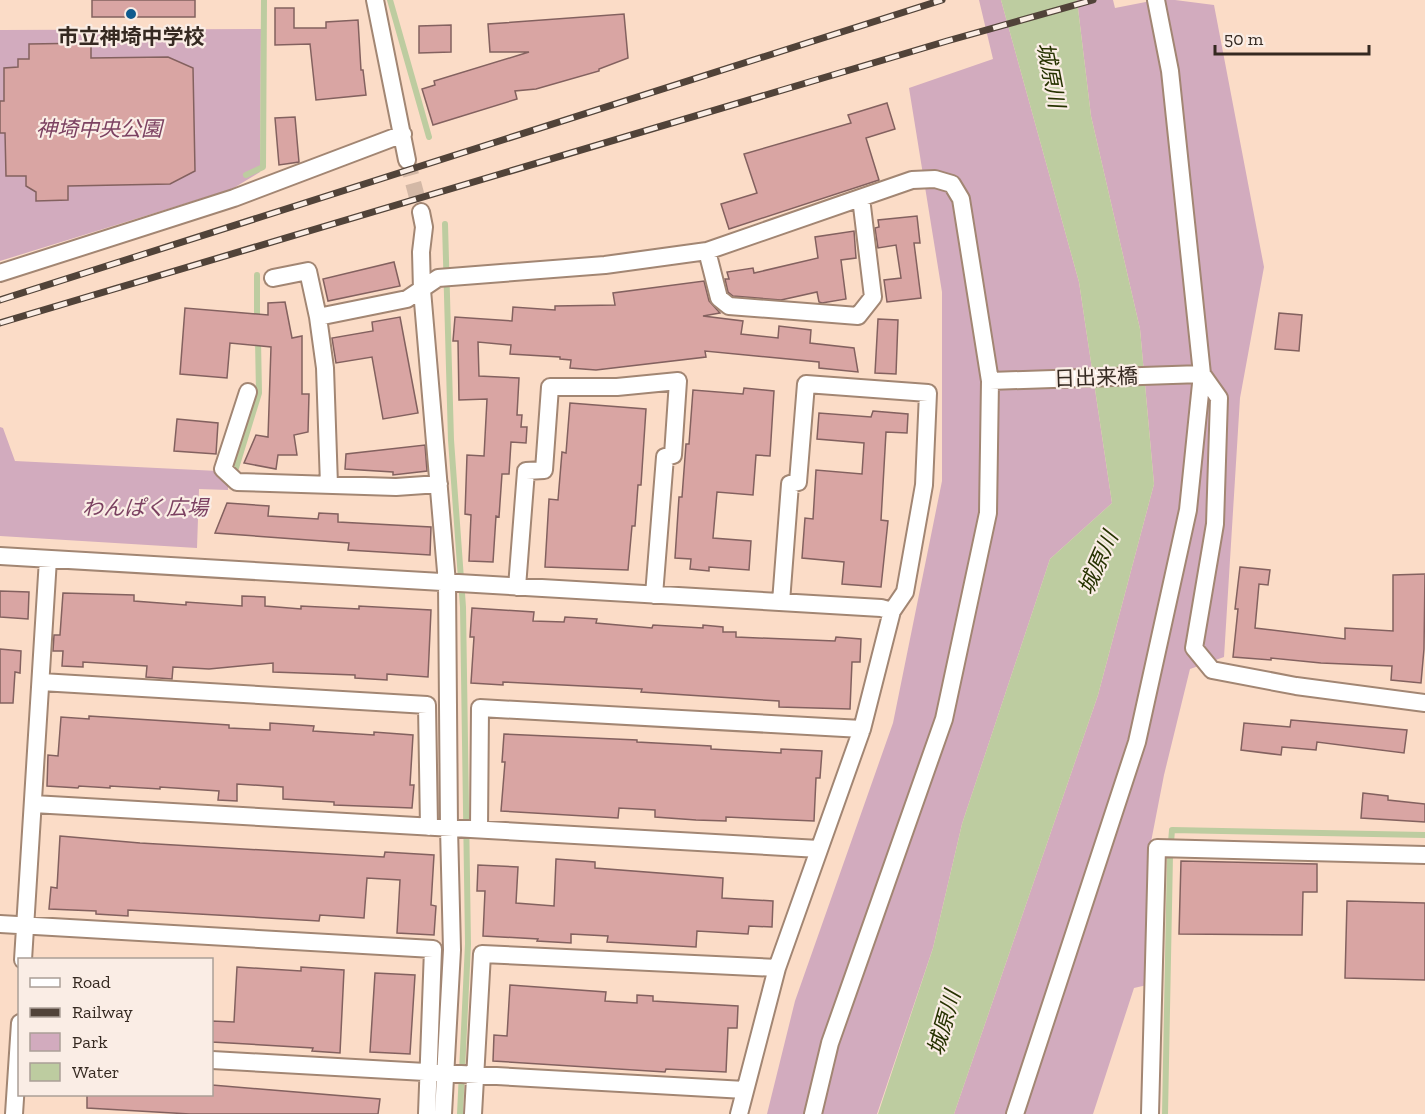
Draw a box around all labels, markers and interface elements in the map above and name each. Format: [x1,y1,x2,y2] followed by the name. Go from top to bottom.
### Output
[124,7,138,21] marker: 市立神埼中学校
[1215,18,1370,56] scale bar
[58,24,205,49] place label: 市立神埼中学校
[1224,28,1264,50] text: 50 m
[1031,40,1071,112] water label: 城原川
[36,116,165,141] park label: 神埼中央公園
[1054,363,1138,391] street label: 日出来橋
[82,495,210,520] park label: わんぱく広場
[1072,526,1125,599] water label: 城原川
[18,958,213,1096] legend
[72,971,111,993] text: Road
[922,986,967,1058] water label: 城原川
[72,1001,134,1023] text: Railway
[72,1031,108,1053] text: Park
[72,1061,119,1083] text: Water

